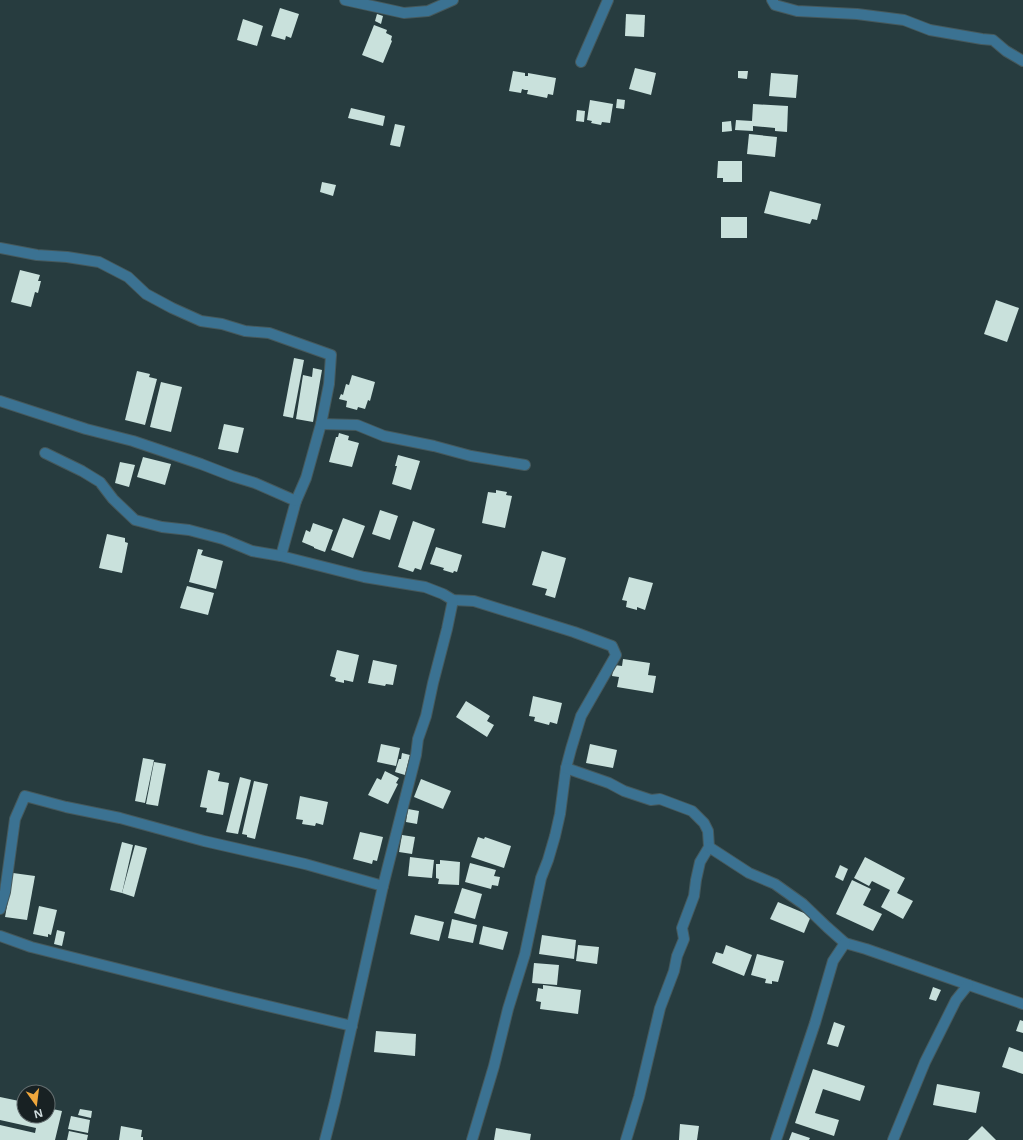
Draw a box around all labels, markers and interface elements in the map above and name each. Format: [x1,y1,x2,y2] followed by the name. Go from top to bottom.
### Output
[16,1084,56,1124] north arrow
[32,1106,45,1123] text: N

